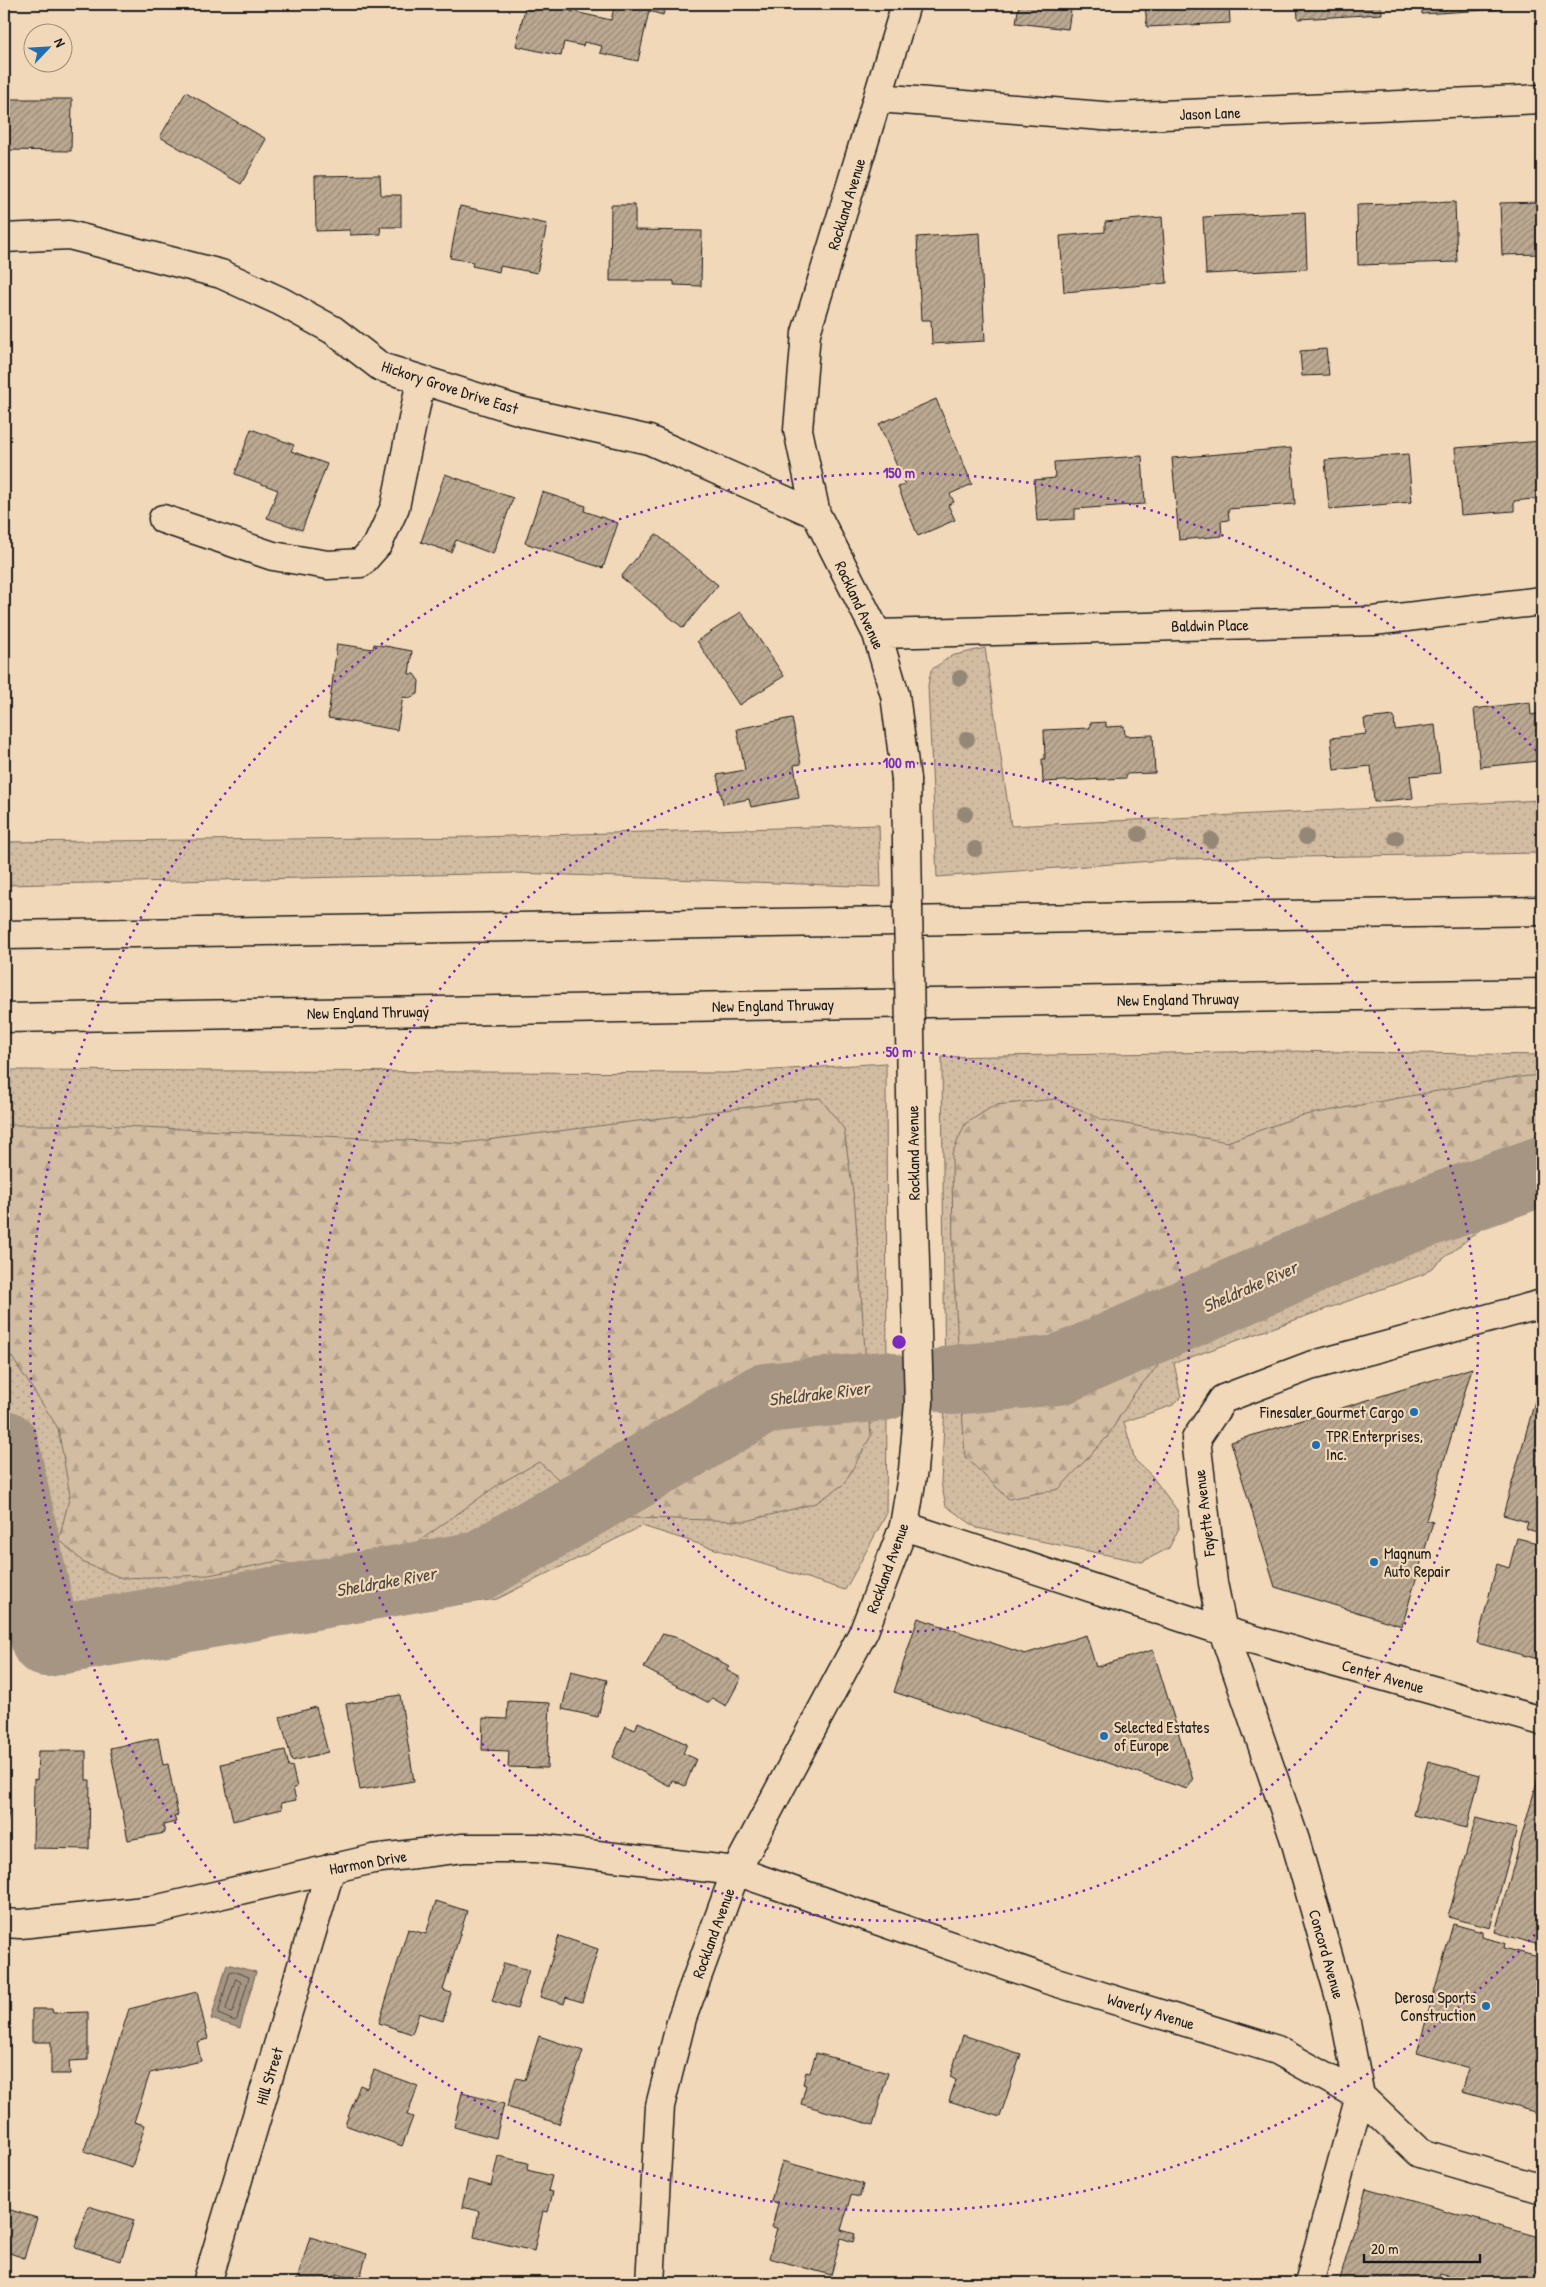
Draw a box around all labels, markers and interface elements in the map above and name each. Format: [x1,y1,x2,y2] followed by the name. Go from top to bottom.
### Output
[22,22,72,72] north arrow
[50,35,71,50] text: N
[1179,101,1242,125] street label: Jason Lane
[822,155,871,253] street label: Rockland Avenue
[379,355,522,420] street label: Hickory Grove Drive East
[883,462,915,483] text: 150 m
[830,557,890,653] street label: Rockland Avenue
[1171,613,1250,637] street label: Baldwin Place
[883,752,915,773] text: 100 m
[1117,987,1240,1011] street label: New England Thruway
[712,993,835,1017] street label: New England Thruway
[307,1000,430,1024] street label: New England Thruway
[886,1041,912,1062] text: 50 m
[901,1105,925,1201] street label: Rockland Avenue
[1199,1254,1303,1319] water label: Sheldrake River
[890,1333,908,1351] centre of rings
[767,1375,873,1412] water label: Sheldrake River
[1259,1401,1405,1423] place label: Finesaler Gourmet Cargo
[1408,1406,1420,1418] marker: Finesaler Gourmet Cargo
[1326,1425,1423,1465] place label: TPR Enterprises, Inc.
[1310,1439,1322,1451] marker: TPR Enterprises, Inc.
[1188,1468,1220,1559] street label: Fayette Avenue
[860,1519,914,1616] street label: Rockland Avenue
[1384,1542,1450,1582] place label: Magnum Auto Repair
[1368,1556,1380,1568] marker: Magnum Auto Repair
[334,1560,440,1603] water label: Sheldrake River
[1339,1654,1427,1698] street label: Center Avenue
[1114,1716,1209,1756] place label: Selected Estates of Europe
[1098,1730,1110,1742] marker: Selected Estates of Europe
[328,1844,409,1880] street label: Harmon Drive
[686,1884,740,1981] street label: Rockland Avenue
[1304,1907,1350,2002] street label: Concord Avenue
[1395,1986,1476,2026] place label: Derosa Sports Construction
[1105,1987,1198,2035] street label: Waverly Avenue
[1480,2000,1492,2012] marker: Derosa Sports Construction
[250,2044,288,2107] street label: Hill Street
[1364,2232,1480,2264] scale bar
[1371,2238,1398,2259] text: 20 m

